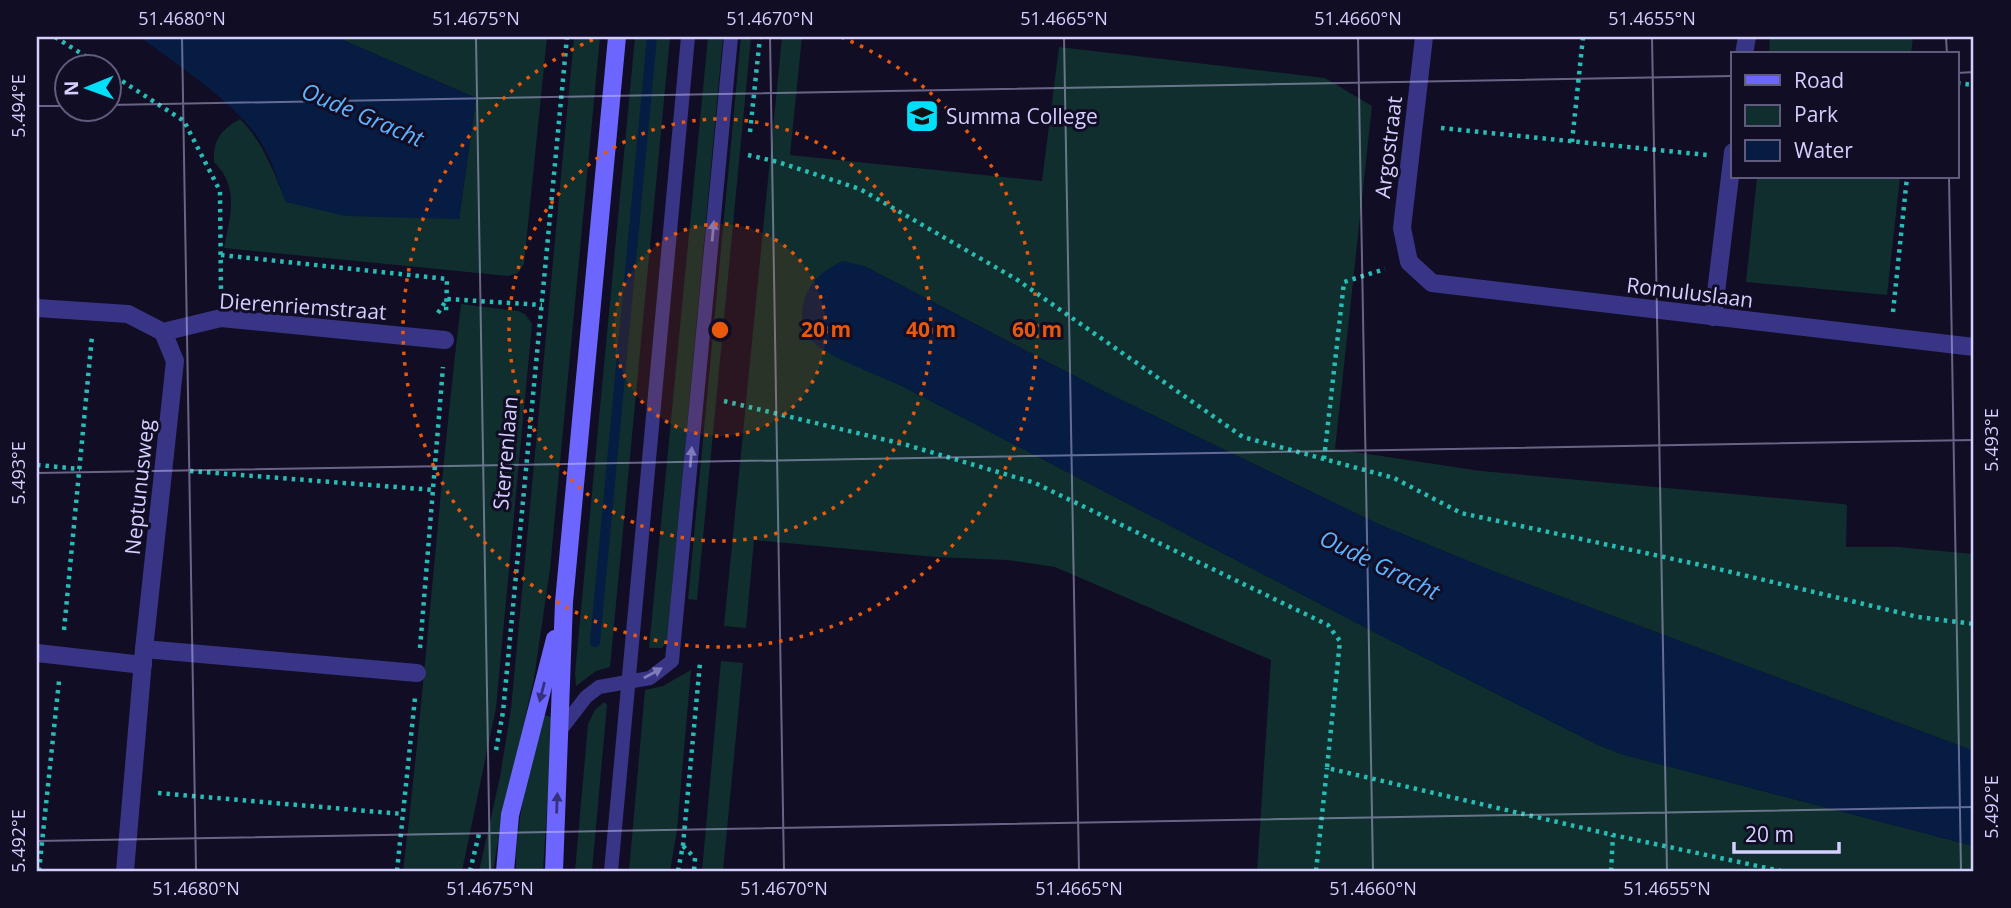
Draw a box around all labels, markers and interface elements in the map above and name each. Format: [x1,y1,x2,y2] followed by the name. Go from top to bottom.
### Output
[138,6,226,30] text: 51.4680°N
[432,6,520,30] text: 51.4675°N
[726,6,814,30] text: 51.4670°N
[1020,6,1108,30] text: 51.4665°N
[1314,6,1402,30] text: 51.4660°N
[1608,6,1696,30] text: 51.4655°N
[52,52,122,122] north arrow
[1731,52,1958,178] legend
[1794,66,1844,94] text: Road
[6,74,30,138] text: 5.494°E
[297,74,430,155] water label: Oude Gracht
[58,80,84,96] text: N
[1368,94,1408,200] street label: Argostraat
[903,97,941,135] school or university icon: Summa College
[1794,100,1838,128] text: Park
[946,102,1098,130] place label: Summa College
[1794,136,1853,164] text: Water
[708,220,719,242] one-way arrow
[1625,270,1755,314] street label: Romuluslaan
[218,286,388,326] street label: Dierenriemstraat
[801,315,851,343] text: 20 m
[906,315,956,343] text: 40 m
[1012,315,1062,343] text: 60 m
[708,318,732,342] centre of rings
[486,395,524,511] street label: Sterrenlaan
[1979,408,2003,472] text: 5.493°E
[118,418,160,556] street label: Neptunusweg
[6,441,30,505] text: 5.493°E
[686,446,697,468] one-way arrow
[1315,521,1446,607] water label: Oude Gracht
[643,668,663,680] one-way arrow
[536,681,547,703] one-way arrow
[1979,775,2003,839] text: 5.492°E
[551,792,562,814] one-way arrow
[6,809,30,873] text: 5.492°E
[1734,810,1840,854] scale bar
[1745,820,1794,848] text: 20 m
[152,876,240,900] text: 51.4680°N
[446,876,534,900] text: 51.4675°N
[740,876,828,900] text: 51.4670°N
[1035,876,1123,900] text: 51.4665°N
[1329,876,1417,900] text: 51.4660°N
[1623,876,1711,900] text: 51.4655°N

